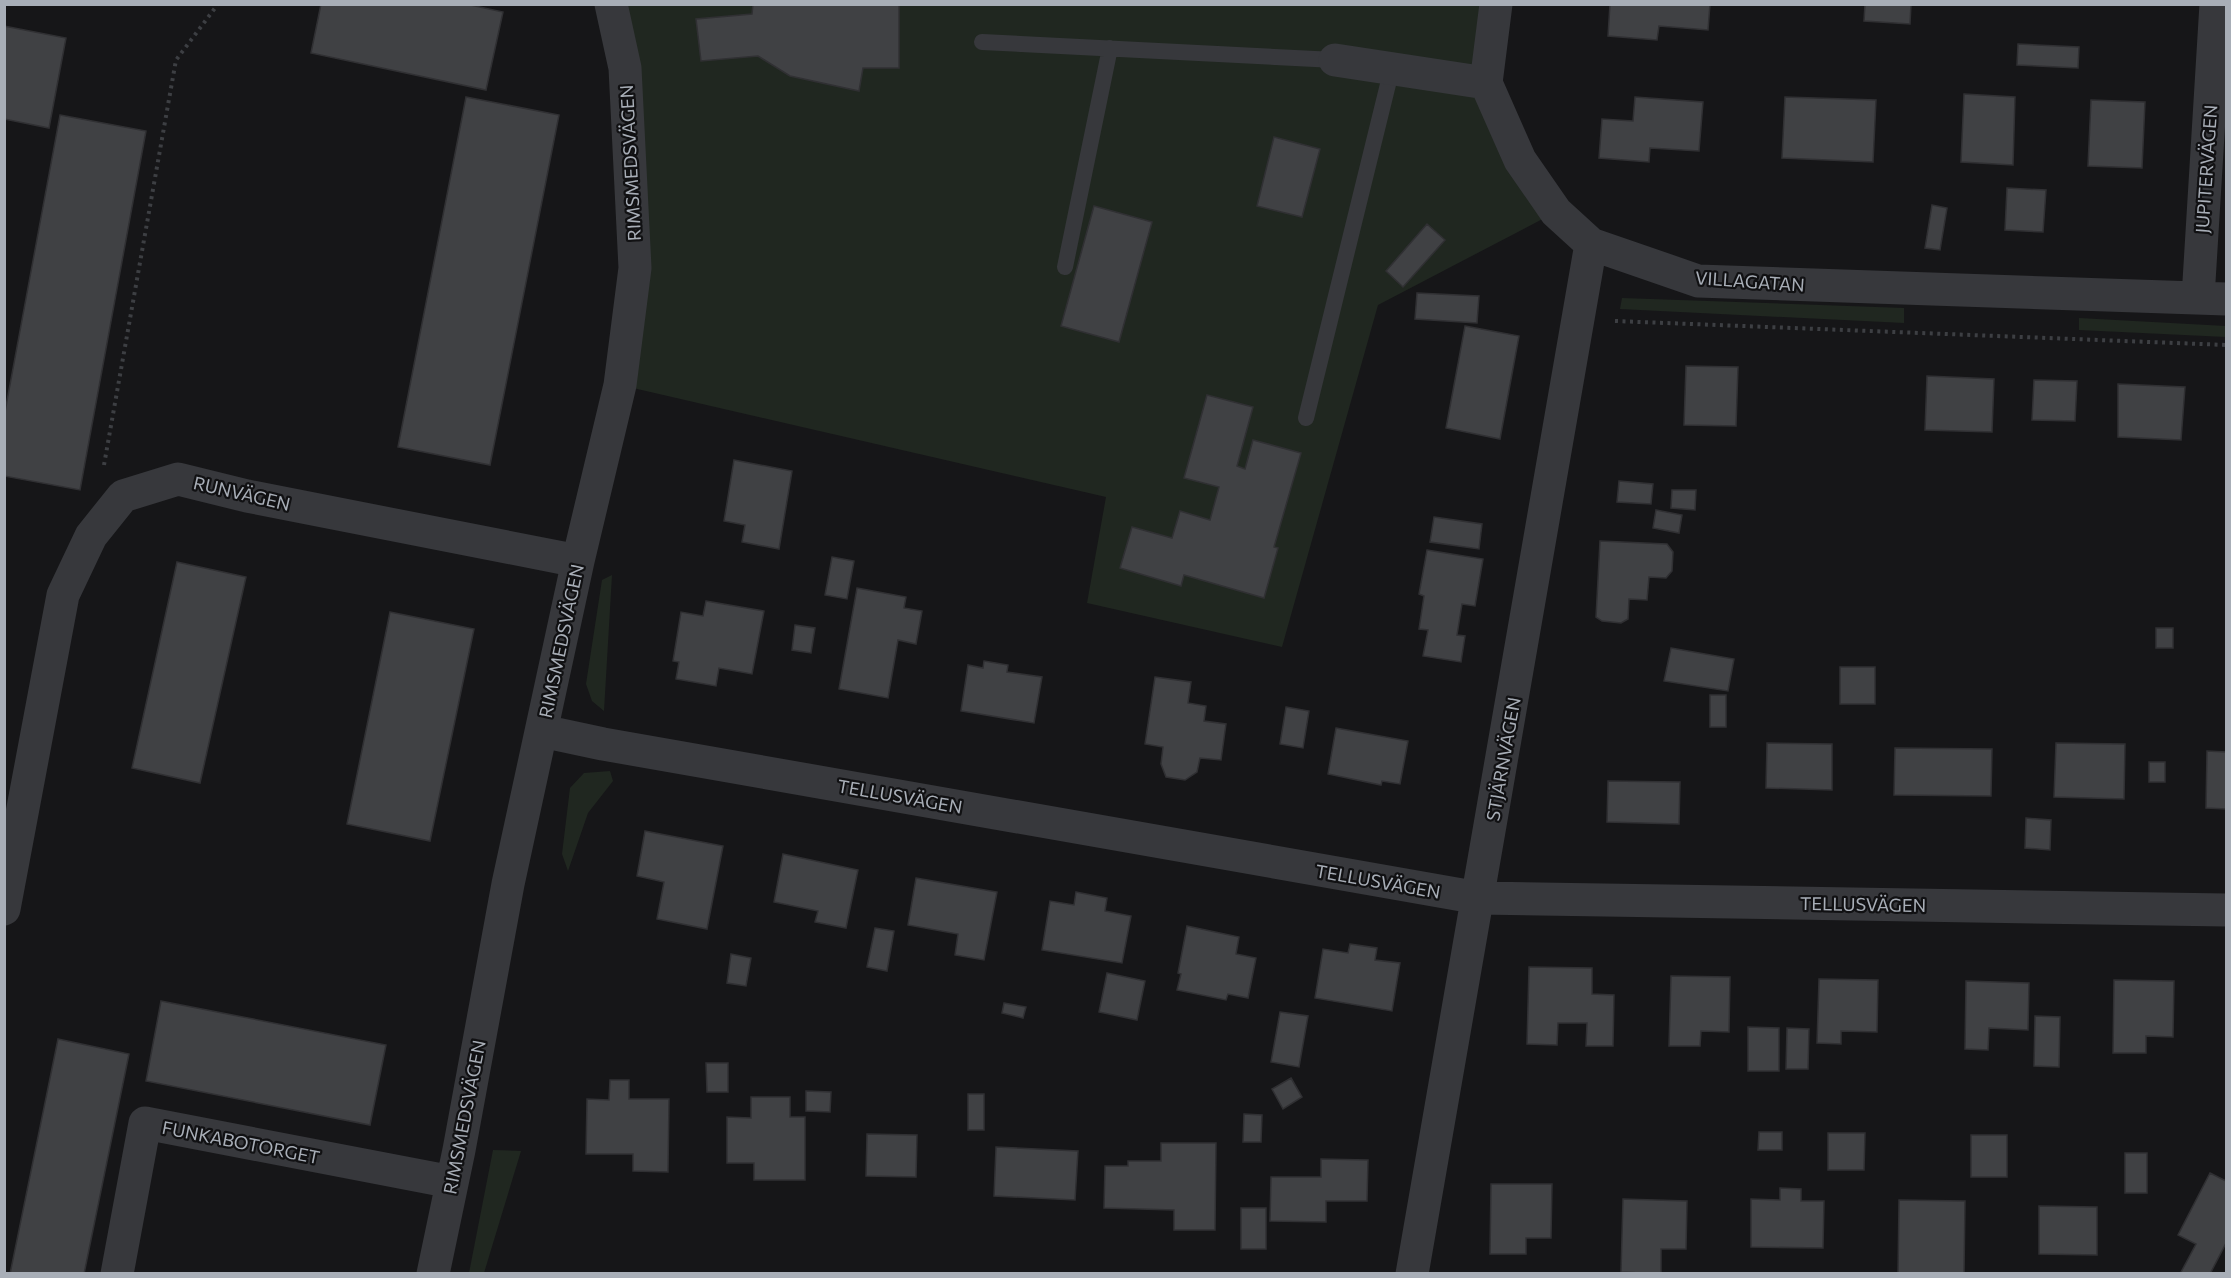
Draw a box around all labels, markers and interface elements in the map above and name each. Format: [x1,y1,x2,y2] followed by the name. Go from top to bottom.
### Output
[615,84,645,242] street label: RIMSMEDSVÄGEN
[2191,104,2221,234] street label: JUPITERVÄGEN
[1694,266,1806,296] street label: VILLAGATAN
[191,471,293,515] street label: RUNVÄGEN
[534,562,588,720] street label: RIMSMEDSVÄGEN
[1481,695,1525,823] street label: STJÄRNVÄGEN
[836,774,964,818] street label: TELLUSVÄGEN
[1314,859,1442,903] street label: TELLUSVÄGEN
[1800,892,1926,916] street label: TELLUSVÄGEN
[438,1038,490,1196] street label: RIMSMEDSVÄGEN
[160,1116,322,1168] street label: FUNKABOTORGET

